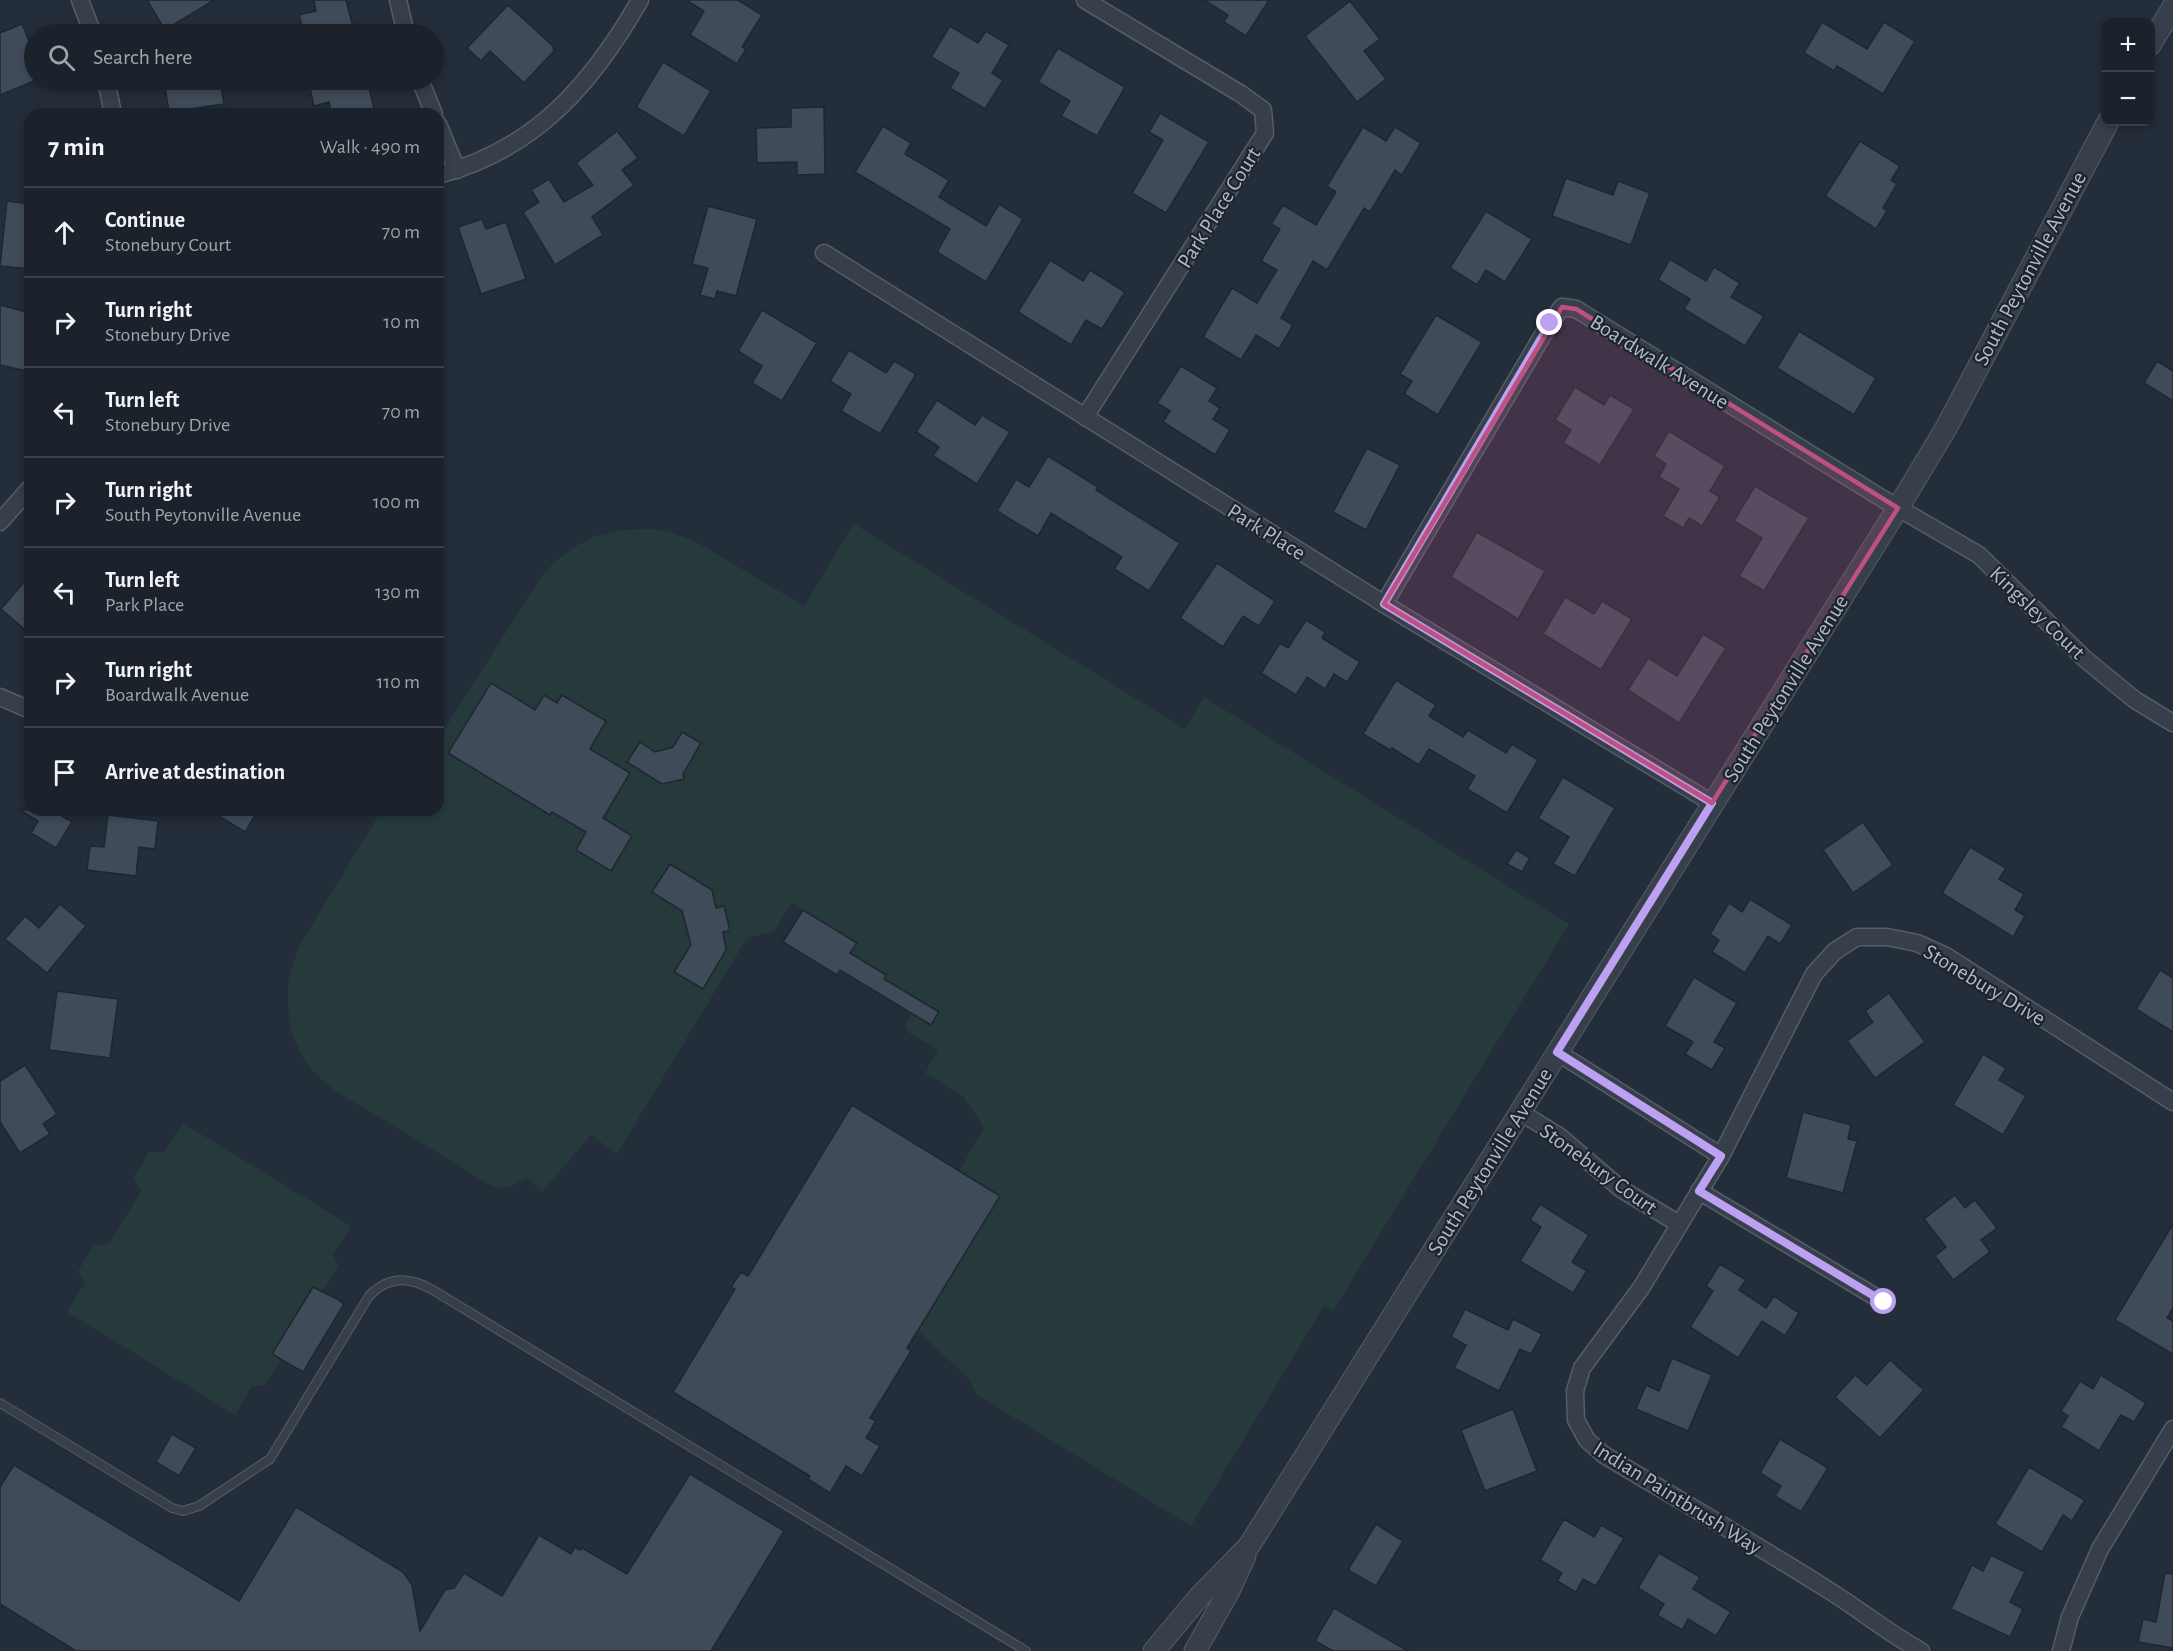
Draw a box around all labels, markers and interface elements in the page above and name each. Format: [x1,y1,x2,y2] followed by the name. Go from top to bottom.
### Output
[2101,18,2155,126] map controls
[2101,18,2155,72] button: +
[24,24,444,90] search box
[45,41,78,74] icon: search
[93,46,192,68] text: Search here
[2101,72,2155,126] button: −
[48,134,105,160] text: 7 min
[320,137,420,157] text: Walk · 490 m
[1173,143,1265,272] street label: Park Place Court
[1970,168,2090,369] street label: South Peytonville Avenue
[105,209,185,231] text: Continue
[48,216,81,249] icon: ahead
[382,222,420,242] text: 70 m
[105,235,231,255] text: Stonebury Court
[105,299,192,321] text: Turn right
[48,306,81,339] icon: right
[1536,309,1562,335] route end
[1586,310,1733,413] street label: Boardwalk Avenue
[383,312,420,332] text: 10 m
[105,325,230,345] text: Stonebury Drive
[105,389,179,411] text: Turn left
[48,396,81,429] icon: left
[382,402,420,422] text: 70 m
[105,415,230,435] text: Stonebury Drive
[105,479,192,501] text: Turn right
[48,486,81,519] icon: right
[373,492,420,512] text: 100 m
[1224,499,1309,564] street label: Park Place
[105,505,301,525] text: South Peytonville Avenue
[1985,562,2089,663] street label: Kingsley Court
[105,569,179,591] text: Turn left
[48,576,81,609] icon: left
[375,582,420,602] text: 130 m
[1719,591,1852,786] street label: South Peytonville Avenue
[105,595,184,615] text: Park Place
[105,659,192,681] text: Turn right
[48,666,81,699] icon: right
[376,672,420,692] text: 110 m
[105,685,249,705] text: Boardwalk Avenue
[48,756,81,789] icon: arrive
[105,761,285,783] text: Arrive at destination
[1920,940,2049,1030] street label: Stonebury Drive
[1423,1064,1556,1259] street label: South Peytonville Avenue
[1536,1119,1661,1219] street label: Stonebury Court
[1870,1288,1896,1314] route start
[1589,1437,1766,1559] street label: Indian Paintbrush Way

